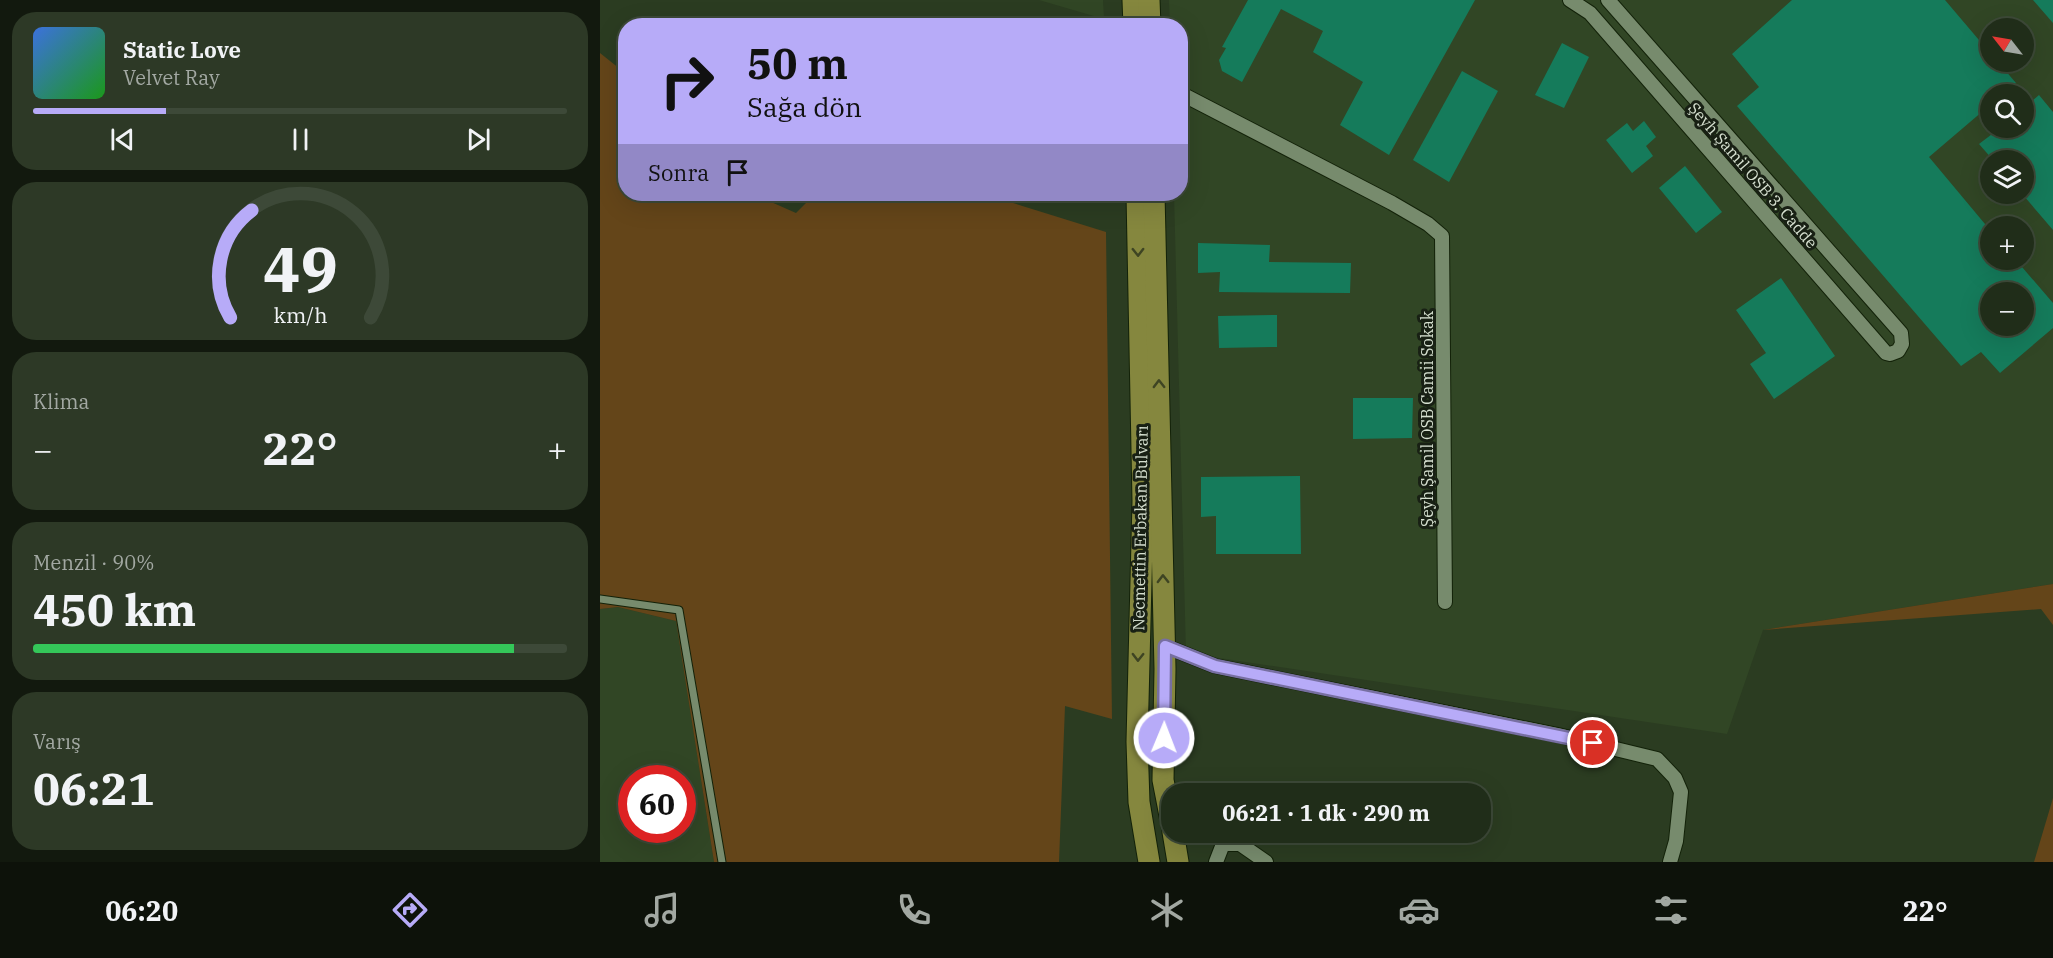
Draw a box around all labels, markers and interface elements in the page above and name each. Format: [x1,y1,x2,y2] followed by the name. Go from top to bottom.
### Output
[1980,18,2034,72] north arrow
[1980,18,2034,336] map controls
[123,35,241,64] text: Static Love
[747,36,848,91] text: 50 m
[648,42,726,120] icon: right
[123,64,220,91] text: Velvet Ray
[1980,84,2034,138] button: search
[747,89,862,124] text: Sağa dön
[1684,98,1822,252] street label: Şeyh Şamil OSB 3. Cadde
[106,123,139,156] icon: previous
[284,123,317,156] icon: pause
[462,123,495,156] icon: next
[1980,150,2034,204] button: layers
[721,156,754,189] icon: arrive
[648,158,709,187] text: Sonra
[1980,216,2034,270] button: +
[263,228,337,309] text: 49
[1132,247,1144,256] one-way arrow
[1980,282,2034,336] button: −
[273,301,327,329] text: km/h
[1417,310,1437,527] street label: Şeyh Şamil OSB Camii Sokak
[1152,380,1165,389] one-way arrow
[33,388,89,415] text: Klima
[262,419,338,477] text: 22°
[1128,425,1152,631] street label: Necmettin Erbakan Bulvarı
[33,428,53,471] text: −
[547,428,567,471] text: +
[33,549,154,576] text: Menzil · 90%
[1157,575,1169,584] one-way arrow
[33,580,196,638] text: 450 km
[1132,652,1144,661] one-way arrow
[1132,706,1196,770] position arrow
[1567,717,1618,768] pin
[1576,726,1609,759] icon: arrive
[33,728,81,755] text: Varış
[33,759,155,817] text: 06:21
[618,765,696,843] speed limit sign: 60
[1222,798,1430,827] text: 06:21 · 1 dk · 290 m
[389,889,431,931] icon: directions
[641,889,683,931] icon: music
[893,889,935,931] icon: phone
[1146,889,1188,931] icon: climate
[1398,889,1440,931] icon: car
[1650,889,1692,931] icon: filters
[105,893,178,928] text: 06:20
[1903,893,1948,928] text: 22°

